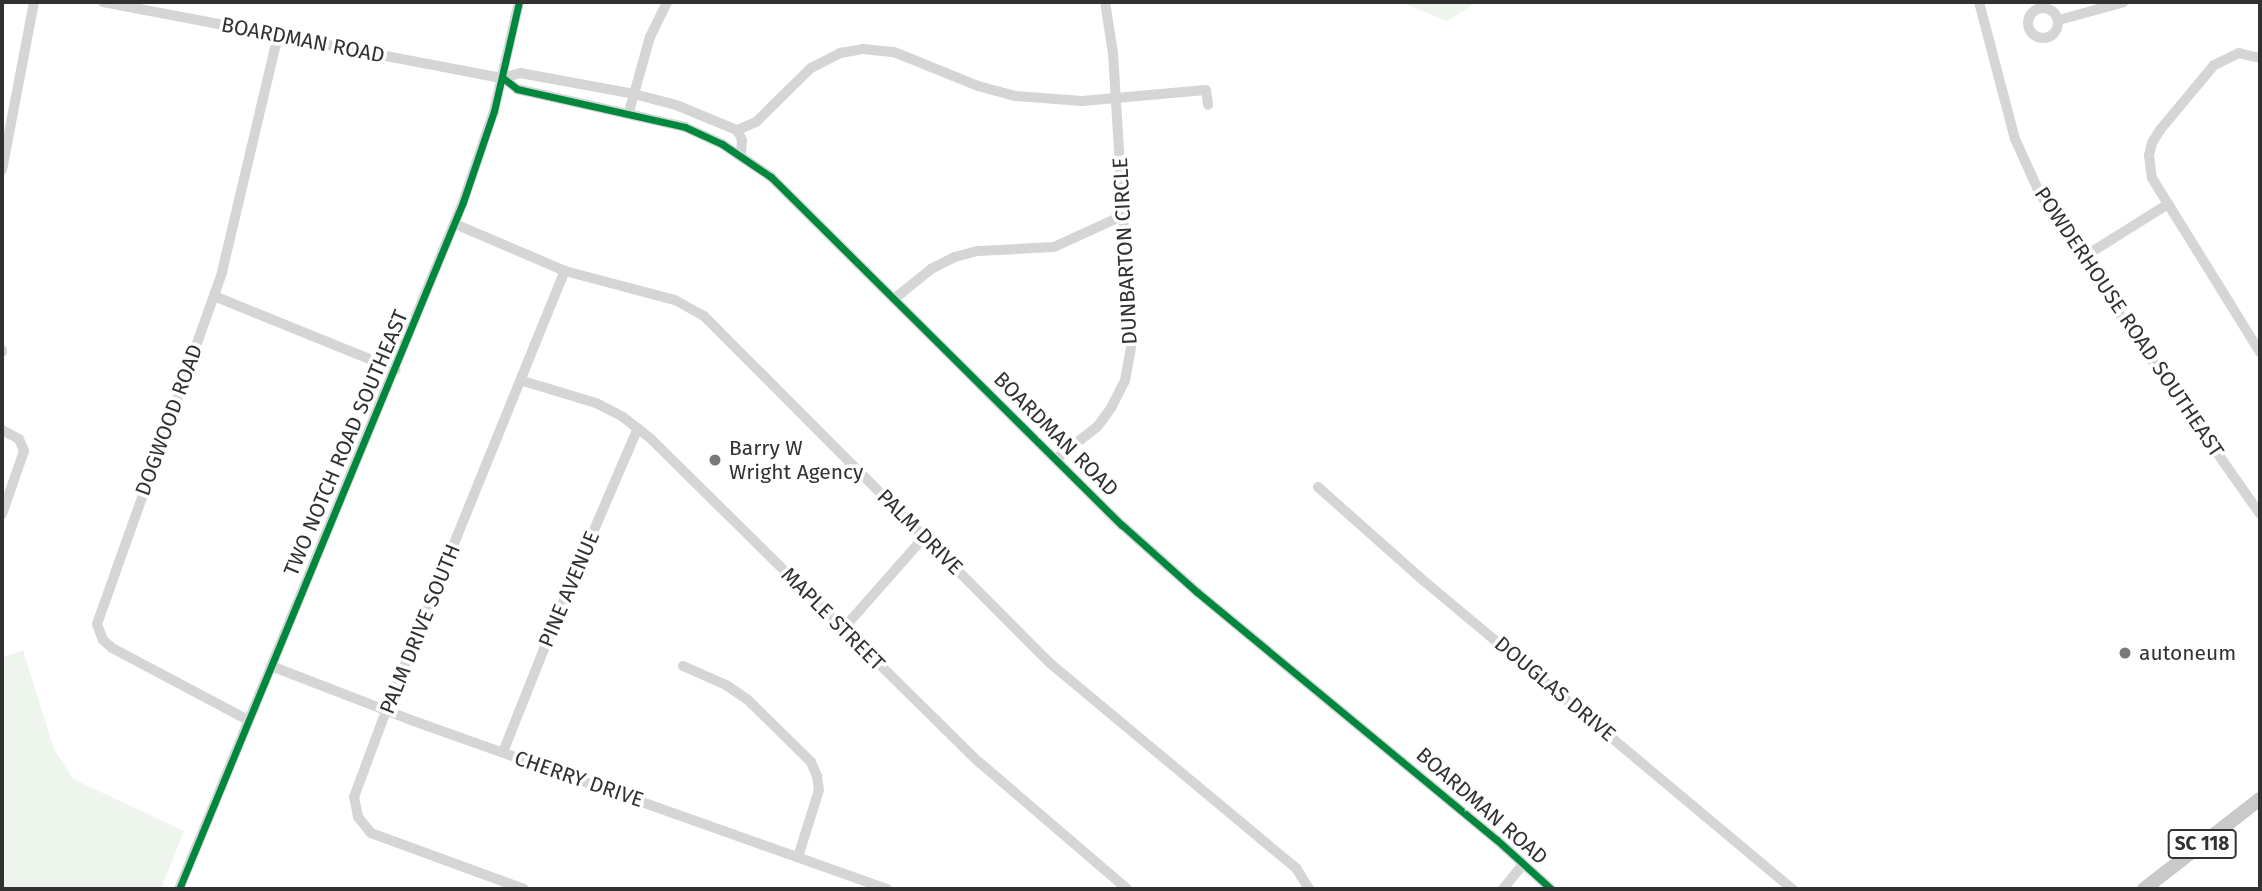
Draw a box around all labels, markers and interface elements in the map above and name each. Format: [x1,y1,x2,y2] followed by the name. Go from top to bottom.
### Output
[219,12,387,68] street label: BOARDMAN ROAD
[1108,157,1142,345] street label: DUNBARTON CIRCLE
[2029,182,2229,462] street label: POWDERHOUSE ROAD SOUTHEAST
[278,306,414,580] street label: TWO NOTCH ROAD SOUTHEAST
[130,341,208,499] street label: DOGWOOD ROAD
[988,366,1124,502] street label: BOARDMAN ROAD
[729,435,863,485] place label: Barry W Wright Agency
[707,452,723,468] marker: Barry W Wright Agency
[872,484,968,580] street label: PALM DRIVE
[533,527,605,651] street label: PINE AVENUE
[374,540,466,718] street label: PALM DRIVE SOUTH
[776,562,890,676] street label: MAPLE STREET
[1489,631,1621,747] street label: DOUGLAS DRIVE
[2139,640,2236,666] place label: autoneum
[2117,645,2133,661] marker: autoneum
[1411,742,1553,870] street label: BOARDMAN ROAD
[511,745,647,813] street label: CHERRY DRIVE
[2167,828,2237,860] road number: SC 118

